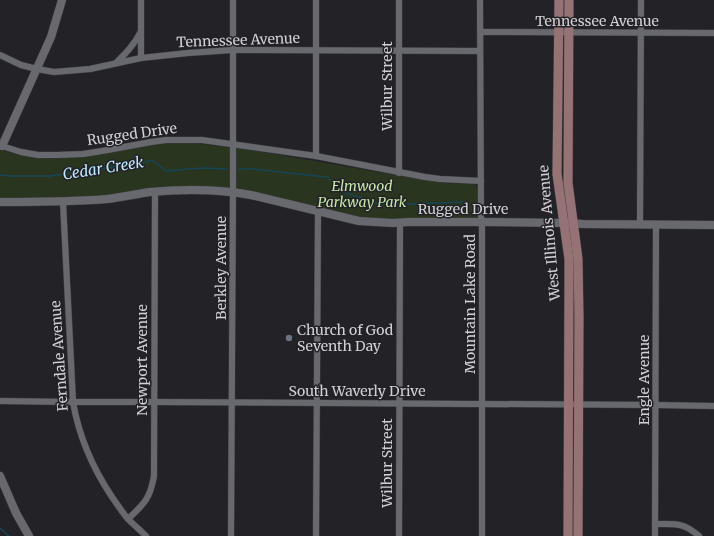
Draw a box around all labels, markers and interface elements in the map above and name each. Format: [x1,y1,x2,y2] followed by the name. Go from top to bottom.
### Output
[535,12,659,30] street label: Tennessee Avenue
[176,29,300,51] street label: Tennessee Avenue
[378,41,396,132] street label: Wilbur Street
[86,119,178,149] street label: Rugged Drive
[61,152,146,184] water label: Cedar Creek
[534,164,564,303] street label: West Illinois Avenue
[317,177,407,211] park label: Elmwood Parkway Park
[418,200,508,218] street label: Rugged Drive
[212,216,230,320] street label: Berkley Avenue
[461,234,479,374] street label: Mountain Lake Road
[46,300,72,412] street label: Ferndale Avenue
[133,304,151,416] street label: Newport Avenue
[297,321,394,355] place label: Church of God Seventh Day
[284,333,294,343] marker: Church of God Seventh Day
[635,335,653,425] street label: Engle Avenue
[289,382,425,400] street label: South Waverly Drive
[378,418,396,509] street label: Wilbur Street

